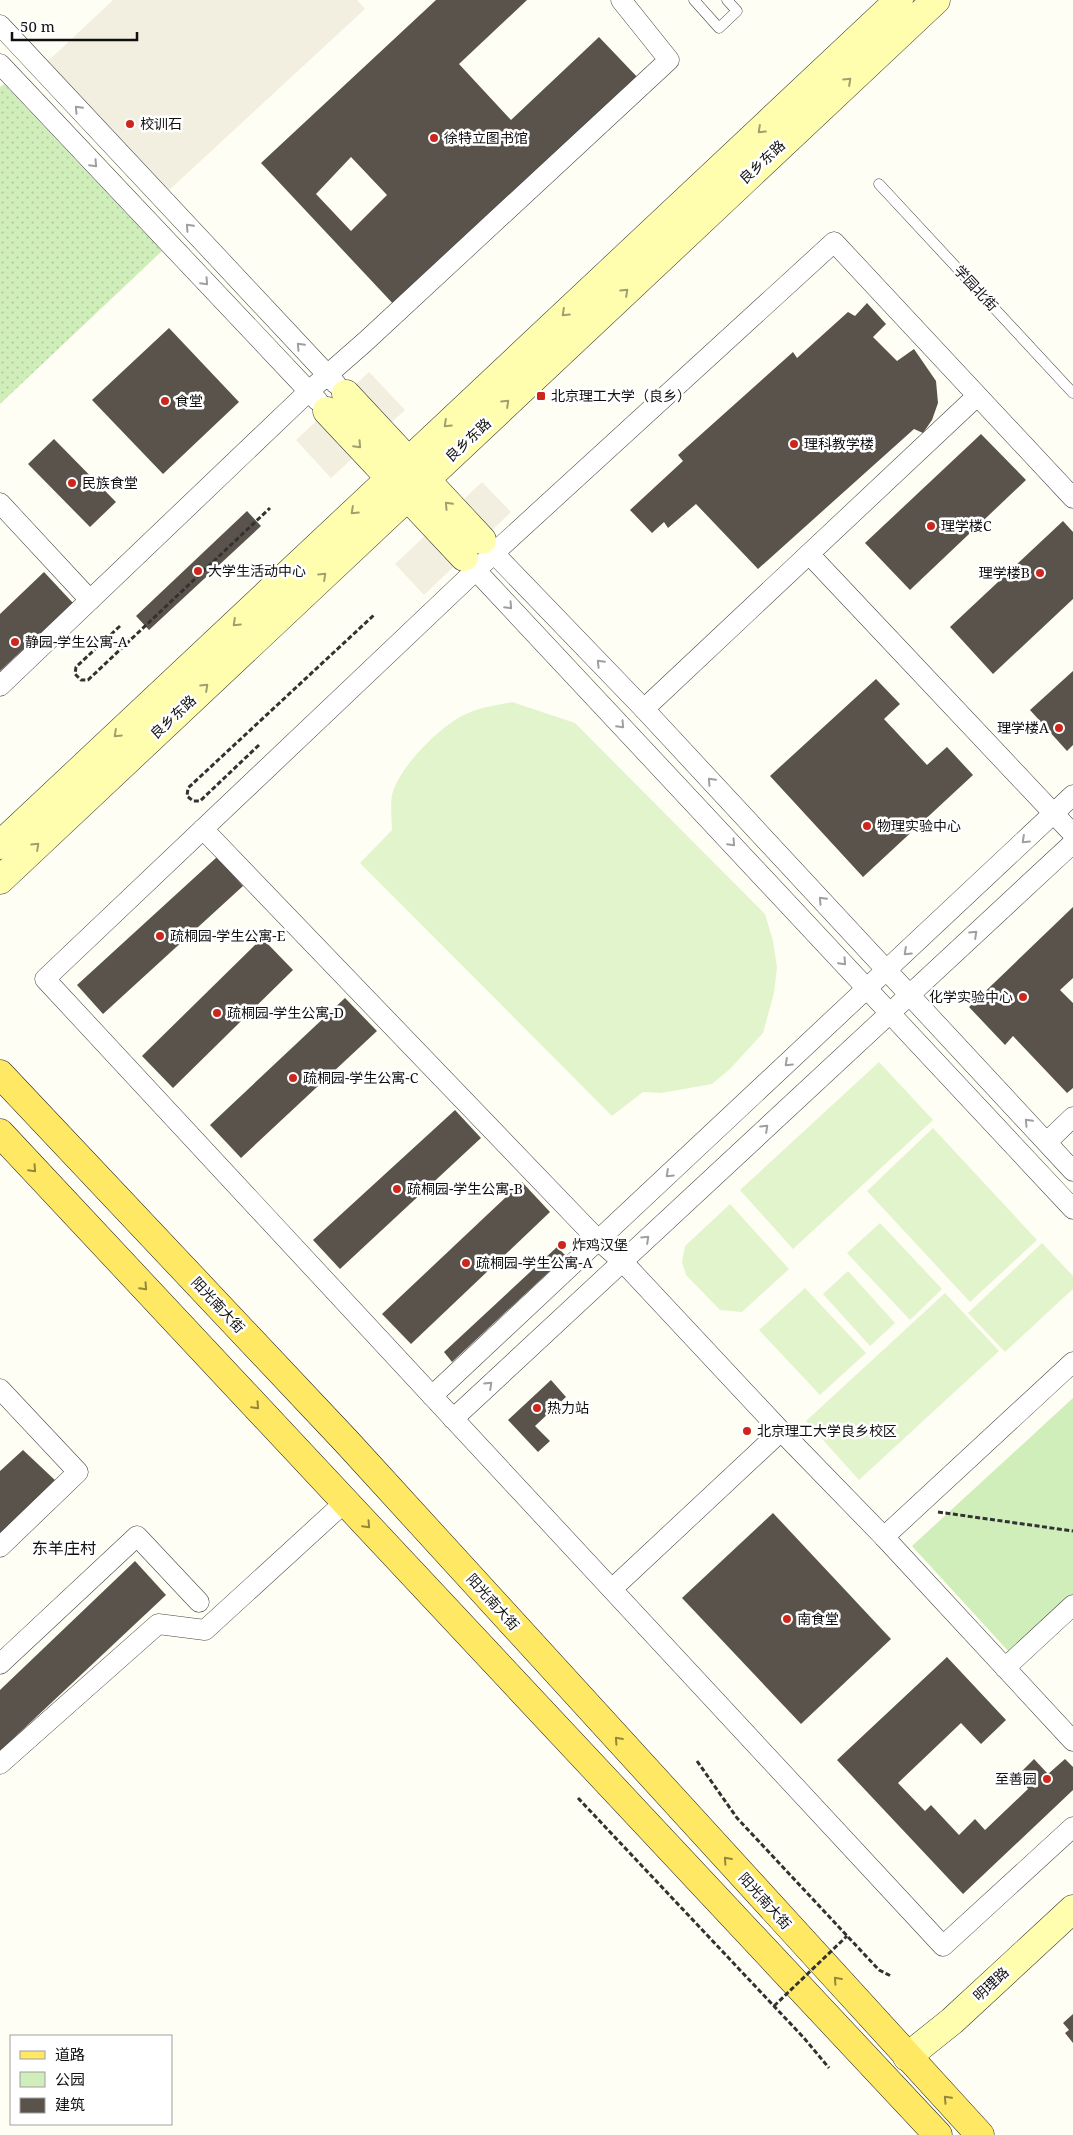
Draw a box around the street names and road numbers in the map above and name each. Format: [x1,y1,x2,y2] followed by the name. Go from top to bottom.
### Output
[735,136,789,188] street label: 良乡东路
[950,261,1002,315] street label: 学园北街
[441,414,495,466] street label: 良乡东路
[146,691,200,743] street label: 良乡东路
[188,1273,249,1337] street label: 阳光南大街
[463,1569,524,1634] street label: 阳光南大街
[735,1868,796,1933] street label: 阳光南大街
[969,1962,1012,2005] street label: 明理路

